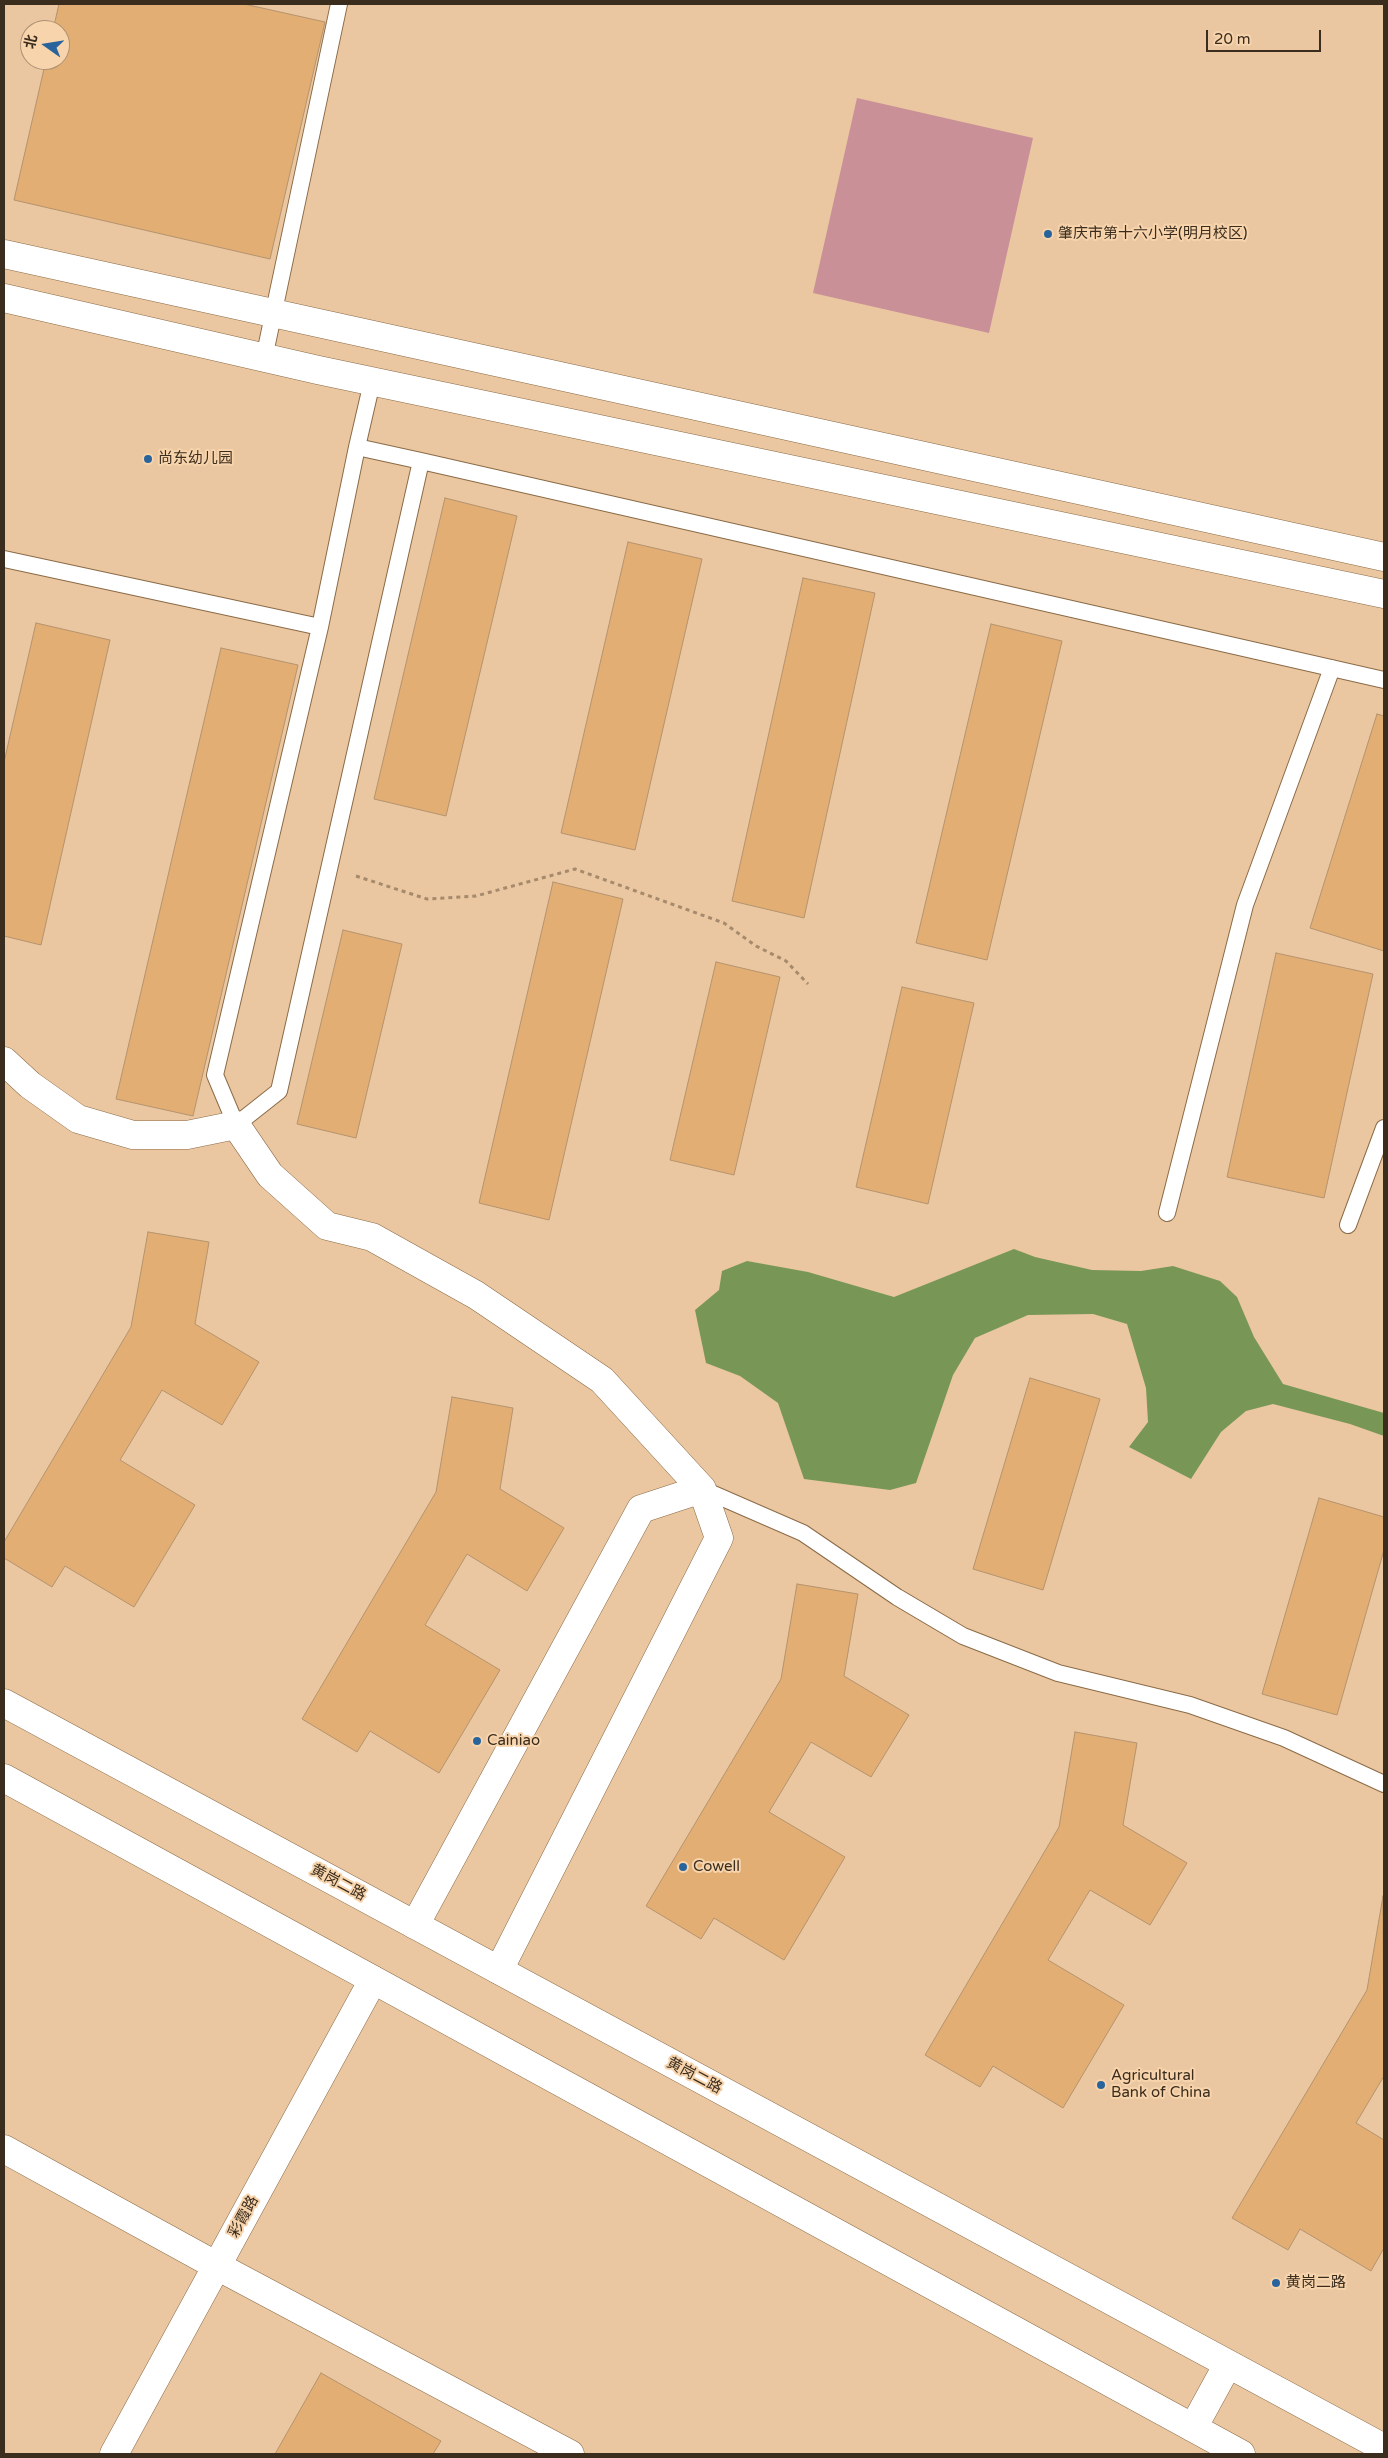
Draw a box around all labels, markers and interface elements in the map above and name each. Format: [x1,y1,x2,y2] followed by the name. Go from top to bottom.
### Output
[20,20,70,70] north arrow
[1208,20,1323,52] scale bar
[1214,30,1251,48] text: 20 m
[21,33,41,50] text: 北
[1058,225,1247,243] place label: 肇庆市第十六小学(明月校区)
[1042,228,1054,240] marker: 肇庆市第十六小学(明月校区)
[158,450,233,468] place label: 尚东幼儿园
[142,453,154,465] marker: 尚东幼儿园
[487,1732,540,1750] place label: Cainiao
[471,1735,483,1747] marker: Cainiao
[693,1858,740,1876] place label: Cowell
[307,1861,369,1905] street label: 黄岗二路
[677,1861,689,1873] marker: Cowell
[663,2054,725,2098] street label: 黄岗二路
[1111,2067,1211,2102] place label: Agricultural Bank of China
[1095,2079,1107,2091] marker: Agricultural Bank of China
[225,2193,263,2241] street label: 彩霞路
[1286,2274,1346,2292] place label: 黄岗二路
[1270,2277,1282,2289] marker: 黄岗二路

